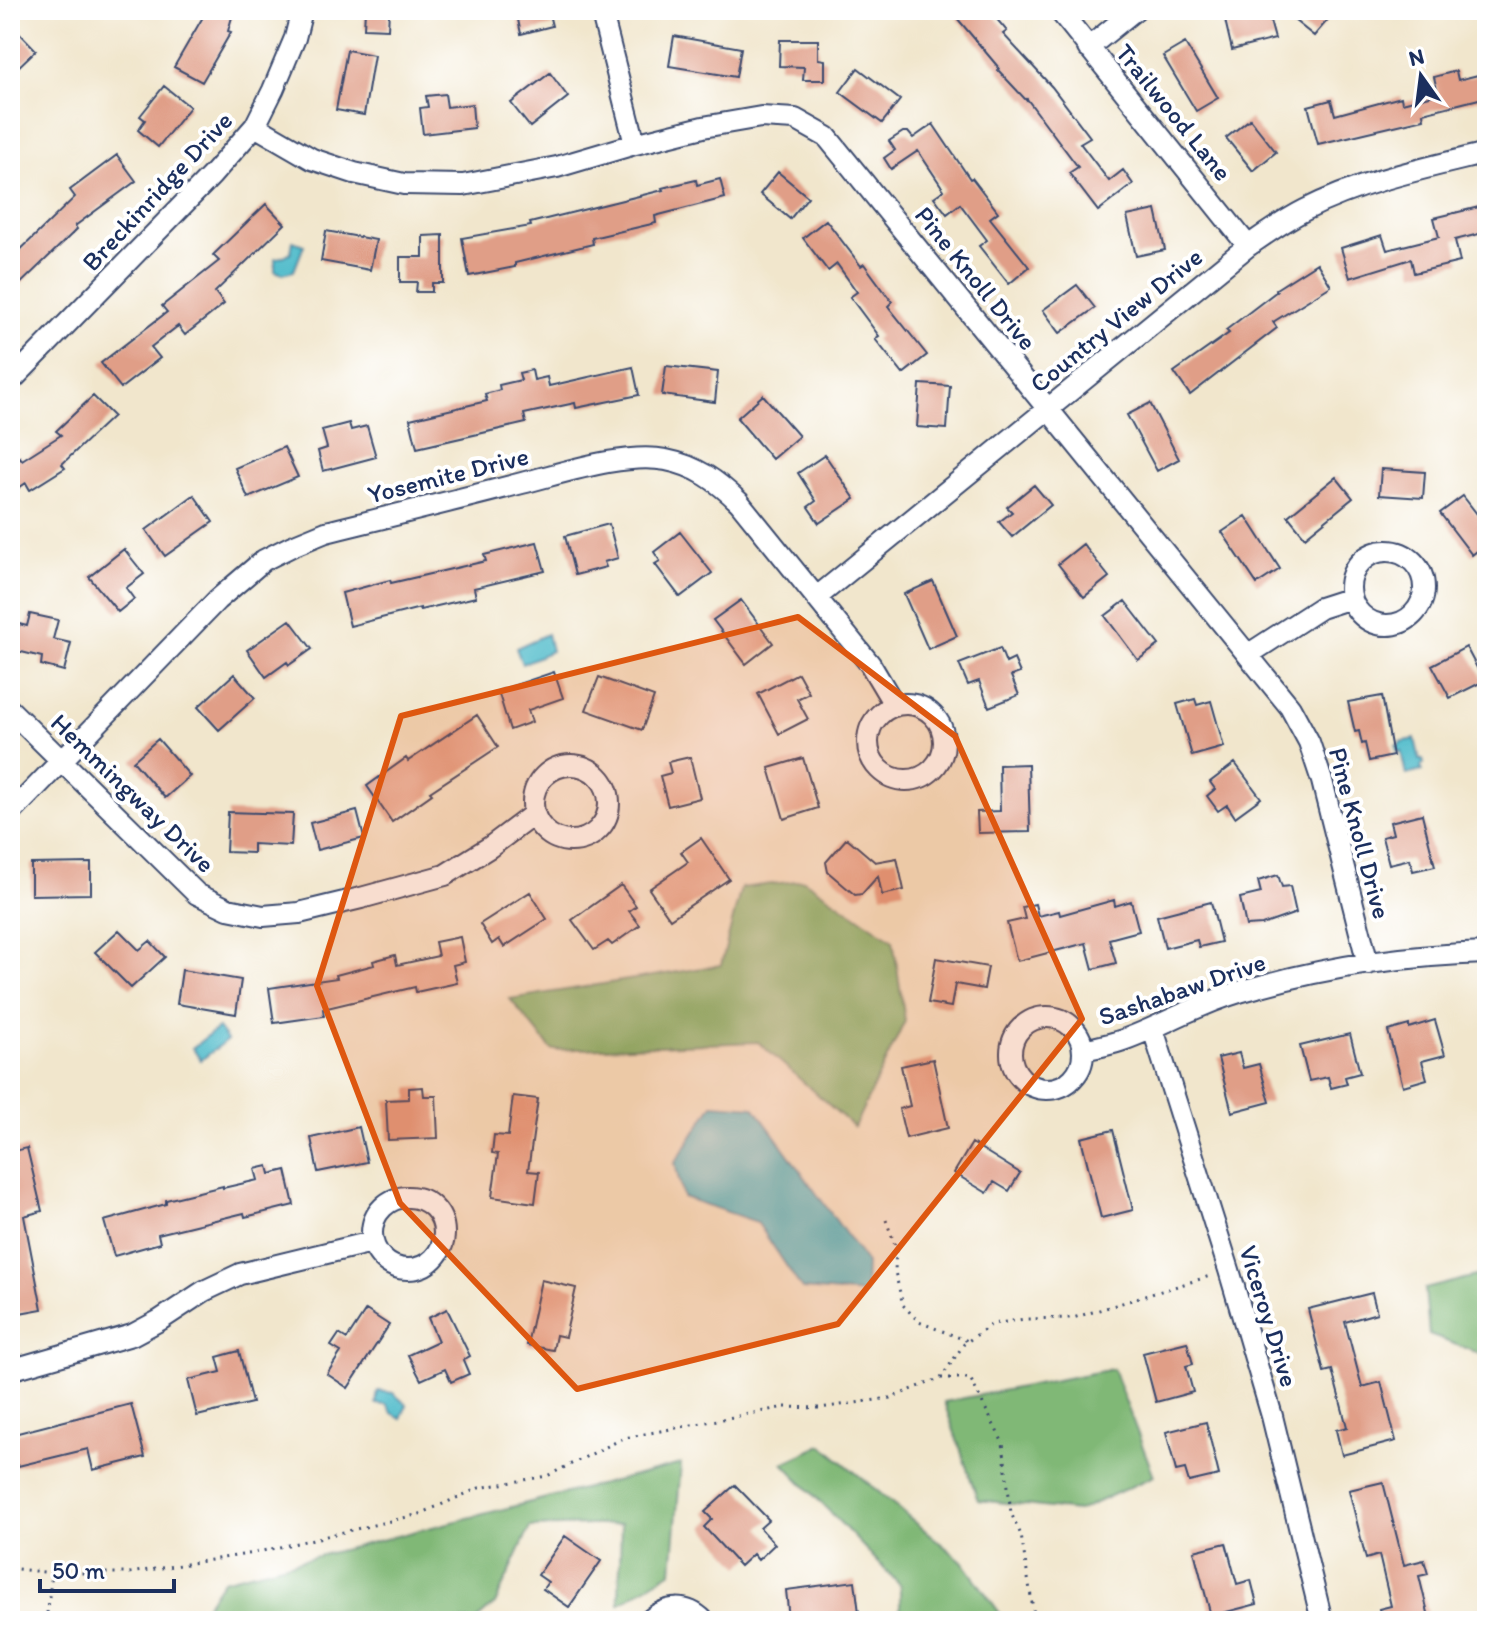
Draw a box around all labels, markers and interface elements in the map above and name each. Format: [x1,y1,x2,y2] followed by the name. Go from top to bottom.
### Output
[1381,36,1461,116] north arrow
[1109,37,1239,187] street label: Trailwood Lane
[1406,42,1427,72] text: N
[75,105,239,277] street label: Breckinridge Drive
[908,199,1044,357] street label: Pine Knoll Drive
[1023,241,1209,399] street label: Country View Drive
[364,440,532,510] street label: Yosemite Drive
[44,707,222,879] street label: Hemmingway Drive
[1322,744,1398,922] street label: Pine Knoll Drive
[1094,945,1270,1033] street label: Sashabaw Drive
[1232,1241,1306,1391] street label: Viceroy Drive
[40,1543,174,1593] scale bar
[52,1556,105,1585] text: 50 m

